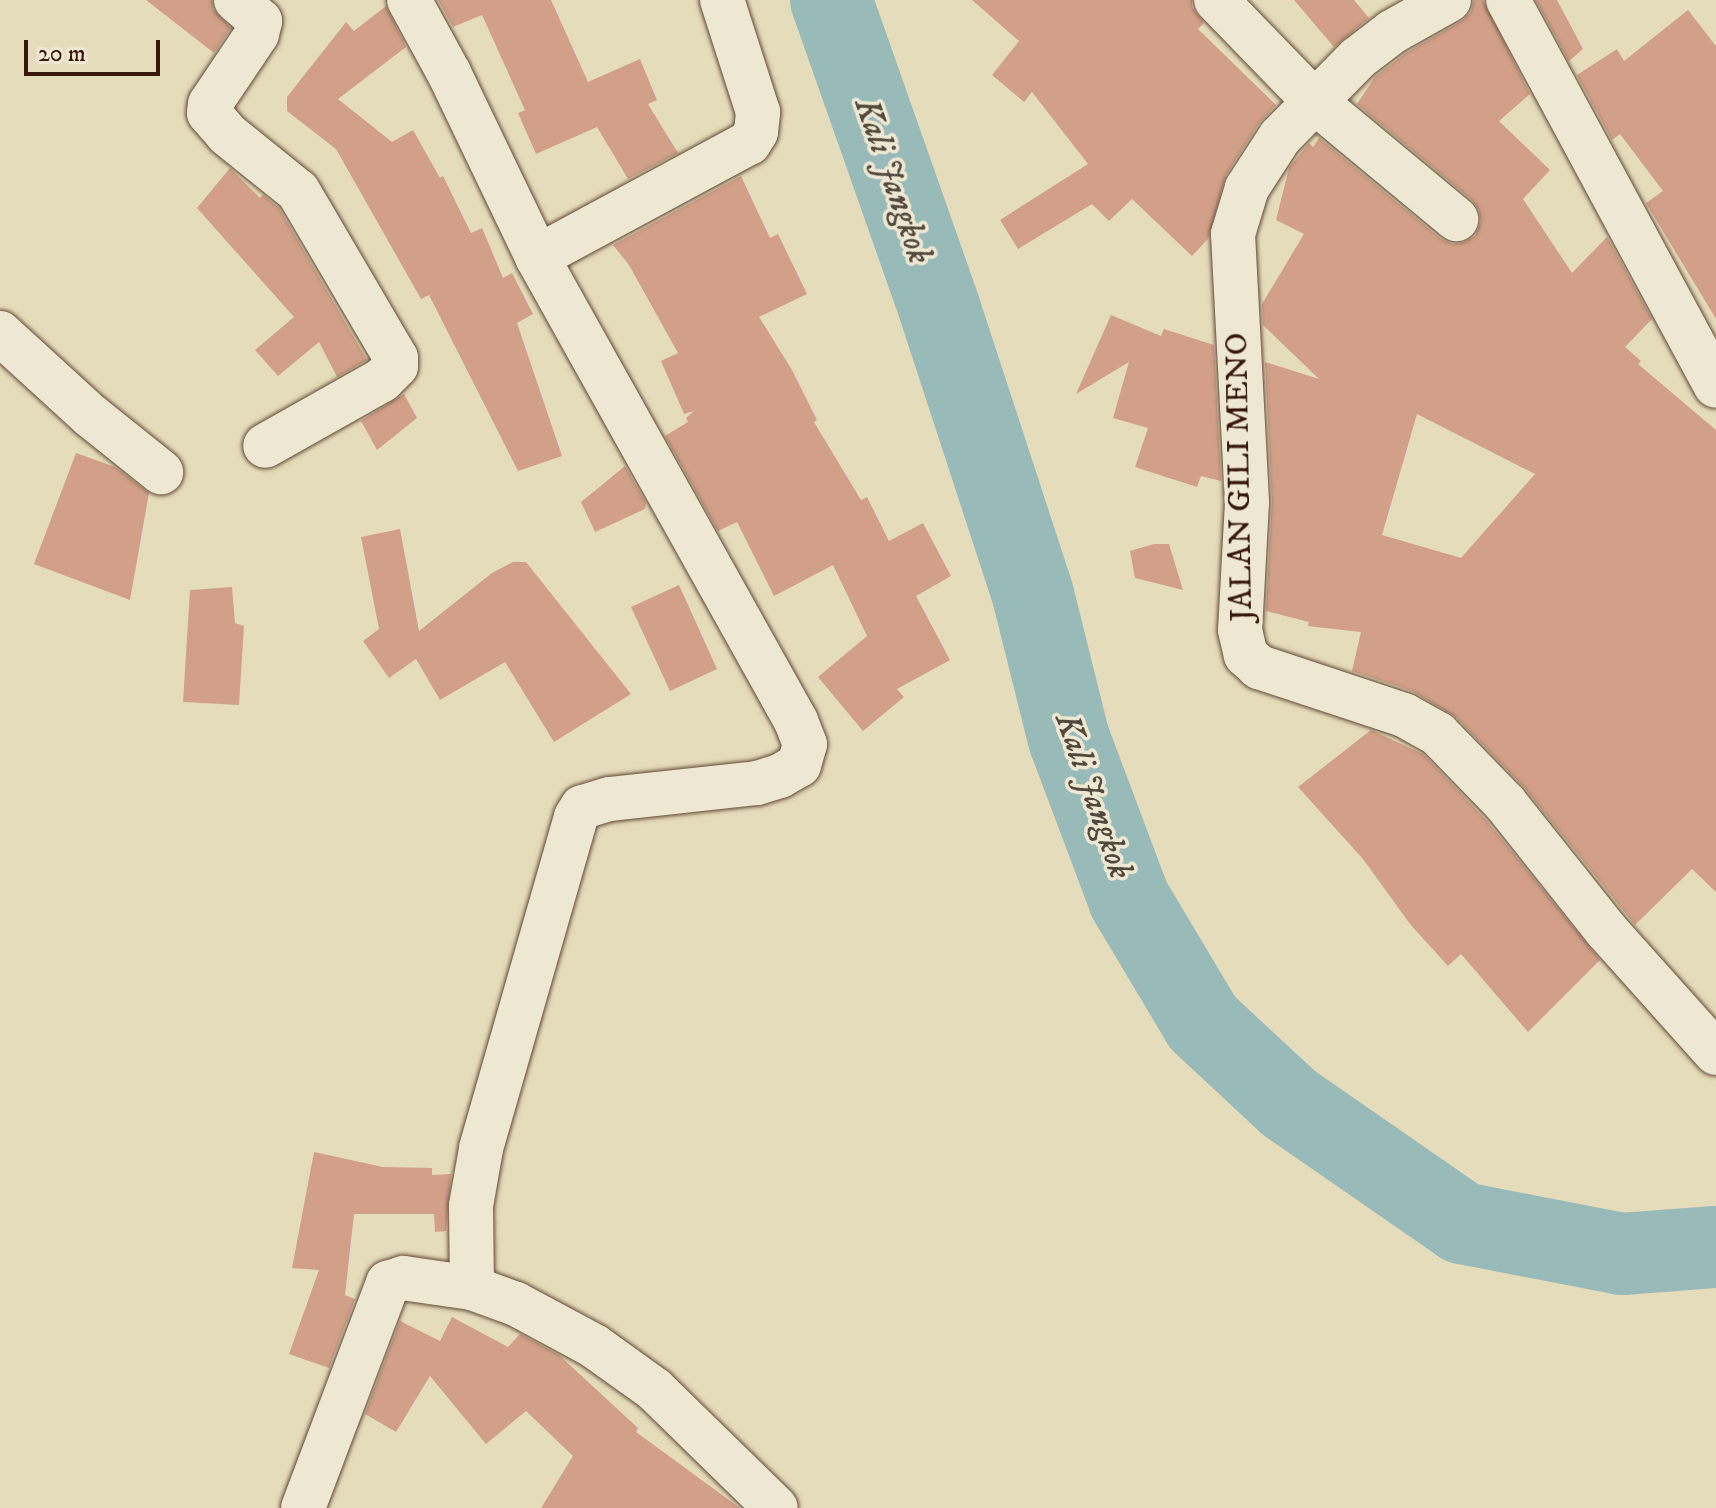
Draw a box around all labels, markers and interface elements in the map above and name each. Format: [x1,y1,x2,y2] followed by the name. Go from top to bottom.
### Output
[28,24,164,74] scale bar
[38,39,86,69] text: 20 m
[845,93,939,269] water label: Kali Jangkok
[1218,332,1262,622] street label: JALAN GILI MENO
[1046,708,1140,884] water label: Kali Jangkok

